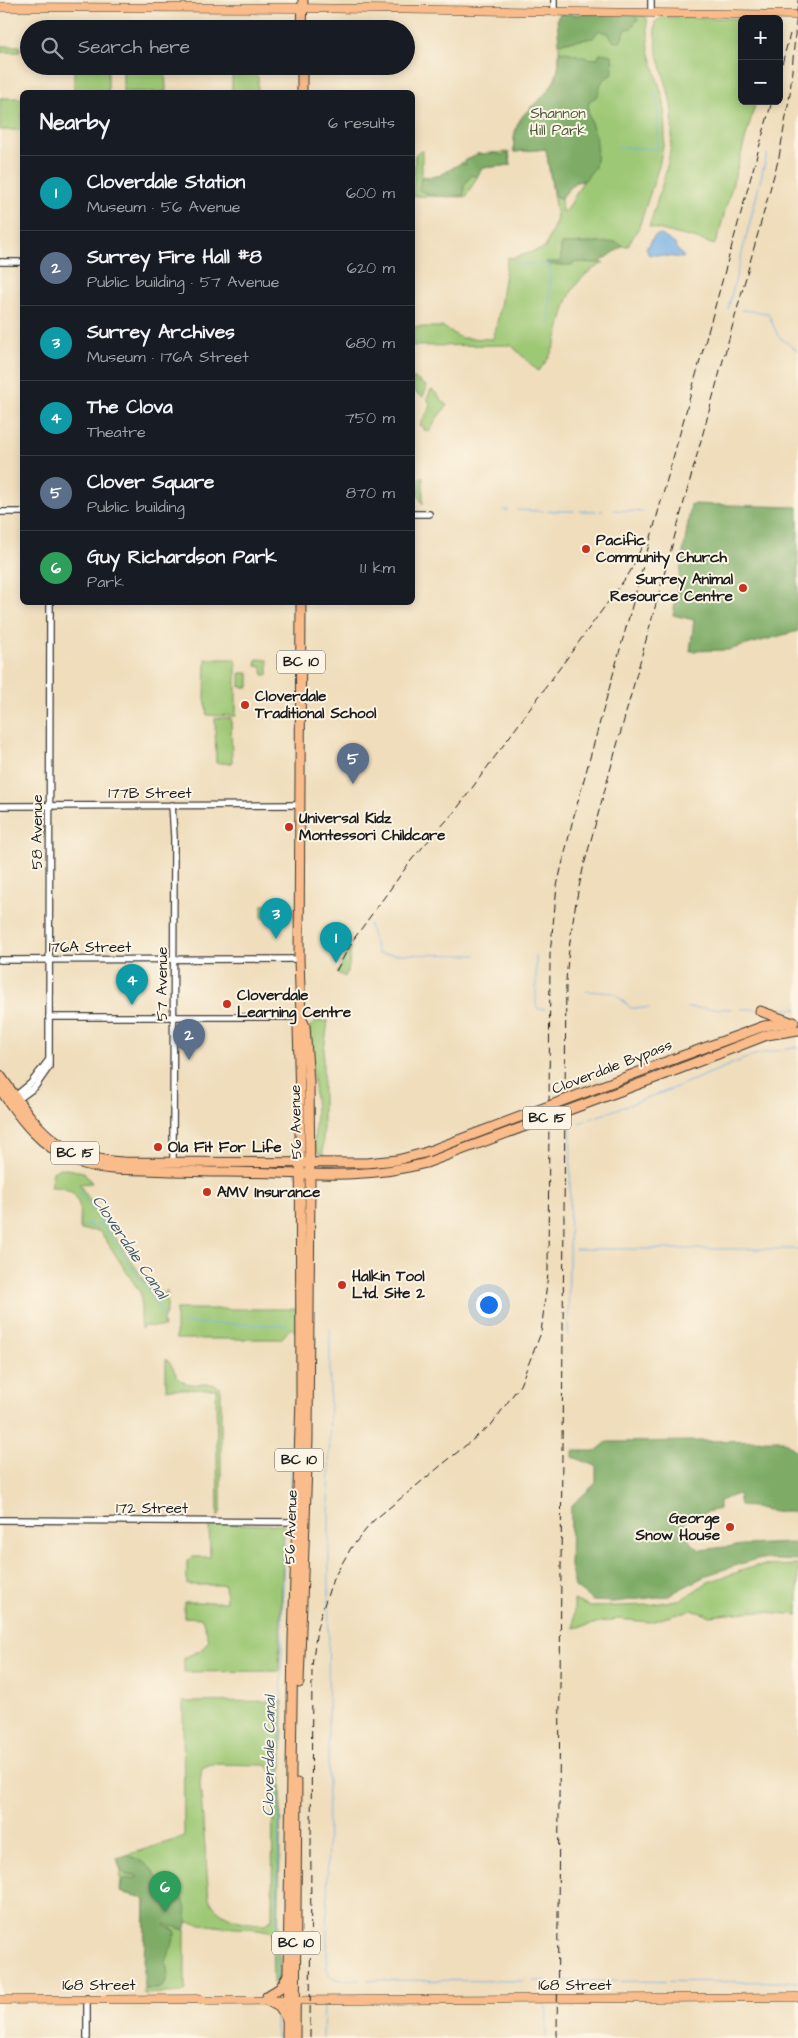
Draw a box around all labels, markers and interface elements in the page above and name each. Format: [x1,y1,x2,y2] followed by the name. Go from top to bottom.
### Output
[738,15,783,105] map controls
[738,15,783,60] button: +
[20,20,415,75] search box
[38,34,66,62] icon: search
[78,34,190,61] text: Search here
[738,60,783,105] button: −
[530,103,586,141] park label: Shannon Hill Park
[40,108,110,137] text: Nearby
[328,112,395,134] text: 6 results
[87,169,245,196] text: Cloverdale Station
[55,182,57,204] text: 1
[346,182,395,204] text: 600 m
[87,196,240,218] text: Museum · 56 Avenue
[87,244,262,271] text: Surrey Fire Hall #8
[51,257,61,279] text: 2
[347,257,395,279] text: 620 m
[87,271,279,293] text: Public building · 57 Avenue
[87,319,235,346] text: Surrey Archives
[52,332,60,354] text: 3
[346,332,395,354] text: 680 m
[87,346,249,368] text: Museum · 176A Street
[87,394,173,421] text: The Clova
[51,407,61,429] text: 4
[345,407,395,429] text: 750 m
[87,421,146,443] text: Theatre
[87,469,214,496] text: Clover Square
[50,482,62,504] text: 5
[346,482,395,504] text: 870 m
[87,496,185,518] text: Public building
[596,530,728,569] place label: Pacific Community Church
[580,543,592,555] marker: Pacific Community Church
[87,544,277,571] text: Guy Richardson Park
[51,557,61,579] text: 6
[360,557,395,579] text: 1.1 km
[610,569,734,607] place label: Surrey Animal Resource Centre
[87,571,124,593] text: Park
[737,582,749,594] marker: Surrey Animal Resource Centre
[277,650,325,674] road number: BC 10
[254,686,377,724] place label: Cloverdale Traditional School
[239,699,251,711] marker: Cloverdale Traditional School
[337,743,369,784] pin: 5
[108,783,192,804] street label: 177B Street
[27,794,48,870] street label: 58 Avenue
[299,808,445,846] place label: Universal Kidz Montessori Childcare
[283,821,295,833] marker: Universal Kidz Montessori Childcare
[260,898,292,939] pin: 3
[320,922,352,963] pin: 1
[49,937,131,958] street label: 176A Street
[152,947,173,1021] street label: 57 Avenue
[116,964,148,1005] pin: 4
[237,985,351,1025] place label: Cloverdale Learning Centre
[221,998,233,1010] marker: Cloverdale Learning Centre
[173,1019,205,1060] pin: 2
[549,1034,676,1101] street label: Cloverdale Bypass
[285,1084,307,1160] street label: 56 Avenue
[523,1106,571,1130] road number: BC 15
[168,1137,282,1158] place label: Ola Fit For Life
[152,1141,164,1153] marker: Ola Fit For Life
[51,1142,99,1164] road number: BC 15
[217,1182,320,1203] place label: AMV Insurance
[201,1186,213,1198] marker: AMV Insurance
[87,1191,174,1305] water label: Cloverdale Canal
[352,1266,425,1304] place label: Halkin Tool Ltd. Site 2
[336,1279,348,1291] marker: Halkin Tool Ltd. Site 2
[476,1292,502,1318] your location
[275,1448,323,1472] road number: BC 10
[279,1489,303,1565] street label: 56 Avenue
[116,1498,188,1519] street label: 172 Street
[635,1508,720,1546] place label: George Snow House
[724,1521,736,1533] marker: George Snow House
[257,1693,281,1817] water label: Cloverdale Canal
[149,1871,181,1912] pin: 6
[272,1932,320,1955] road number: BC 10
[62,1975,136,1996] street label: 168 Street
[538,1975,612,1996] street label: 168 Street

